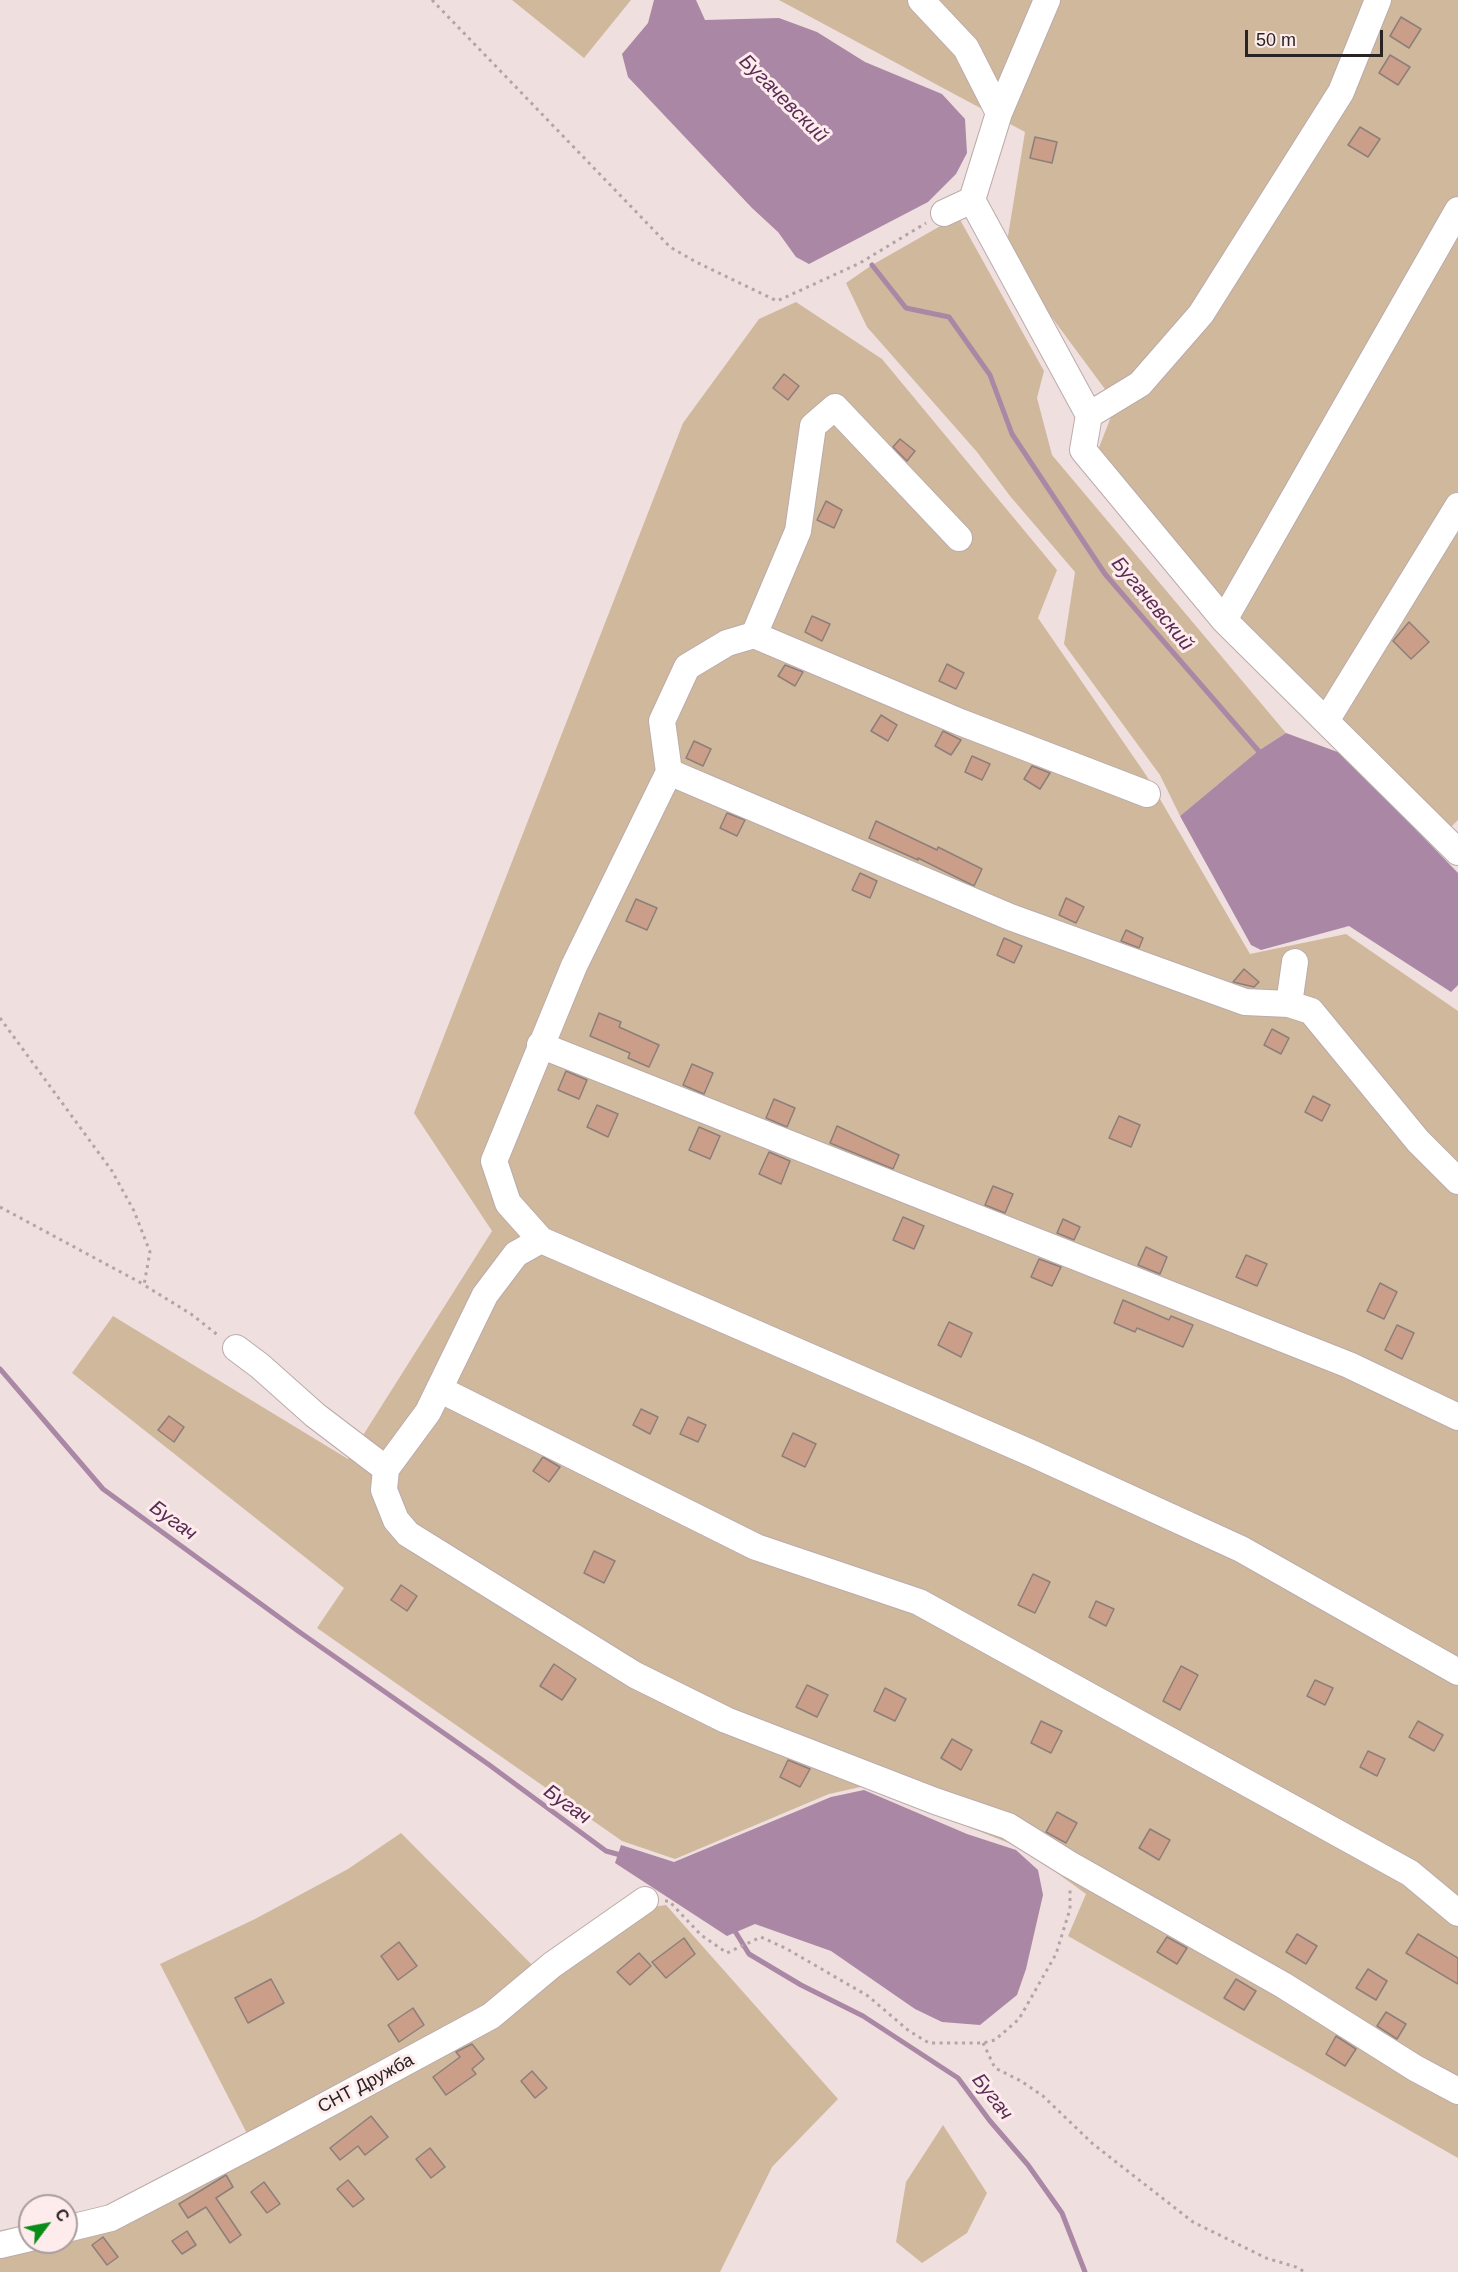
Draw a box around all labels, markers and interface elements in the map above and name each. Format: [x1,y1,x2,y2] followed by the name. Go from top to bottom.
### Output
[1248,18,1386,56] scale bar
[1256,30,1296,50] text: 50 m
[734,50,832,148] water label: Бугачевский
[1106,552,1198,656] water label: Бугачевский
[145,1496,201,1546] water label: Бугач
[539,1780,595,1830] water label: Бугач
[314,2050,418,2118] street label: СНТ Дружба
[966,2069,1018,2125] water label: Бугач
[18,2194,78,2254] north arrow
[52,2206,72,2225] text: С

